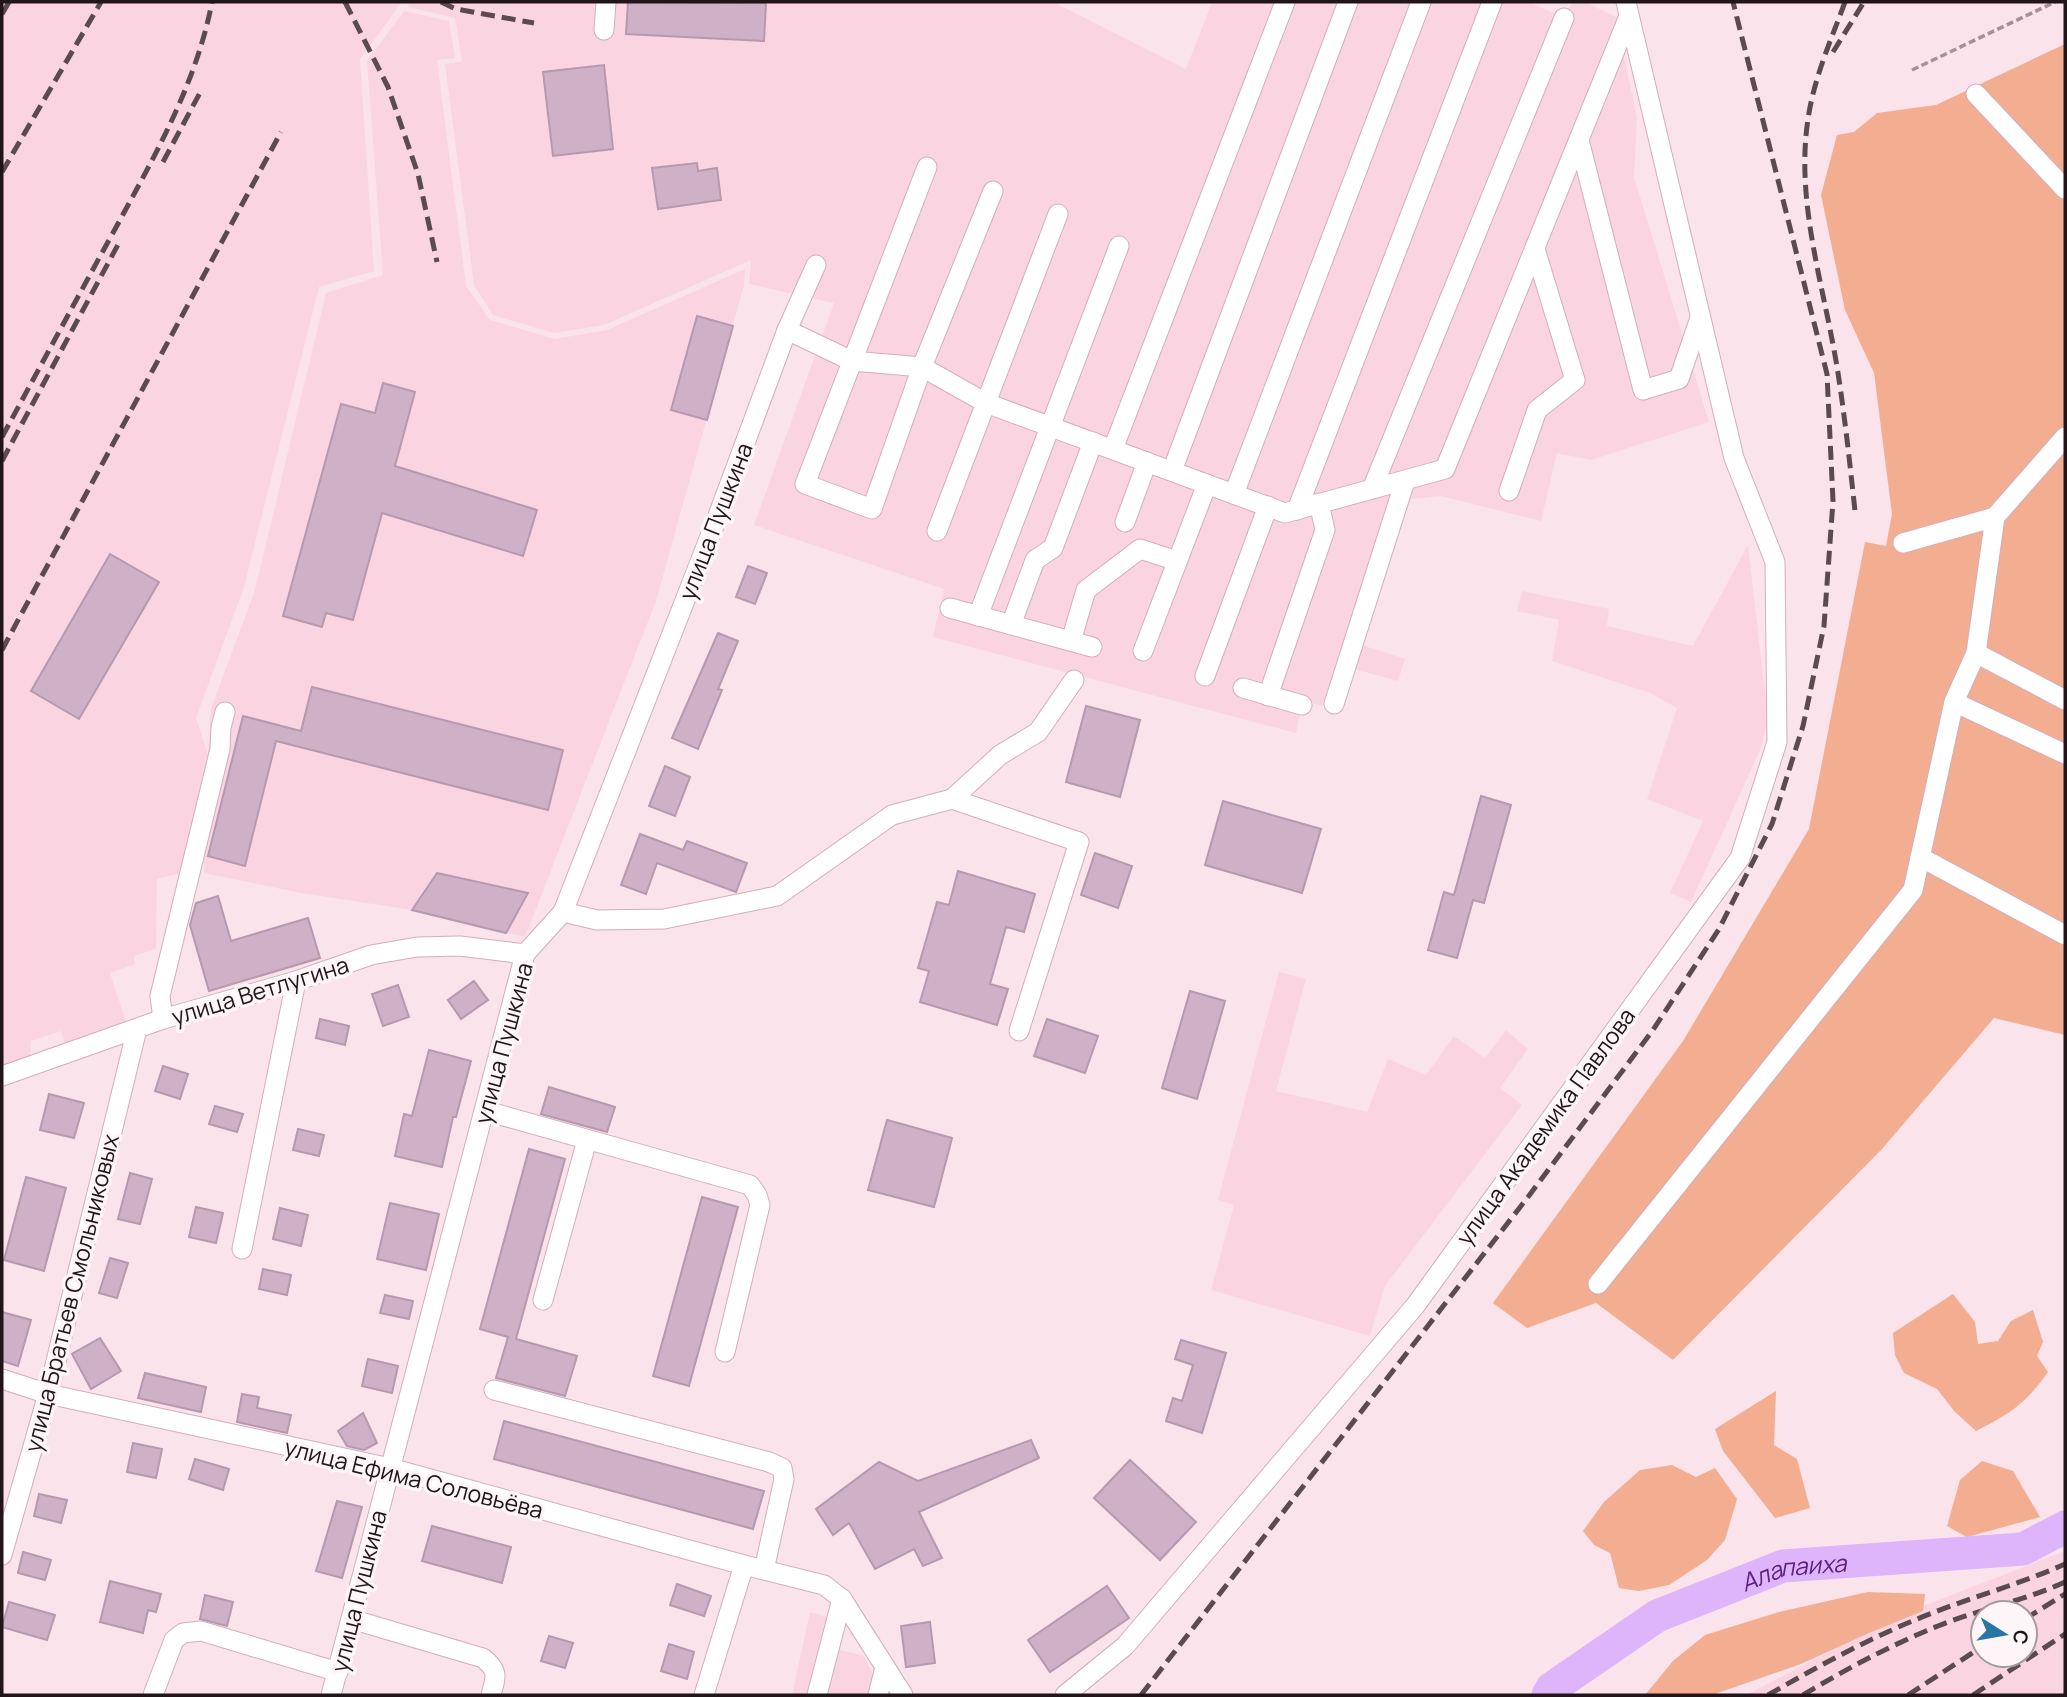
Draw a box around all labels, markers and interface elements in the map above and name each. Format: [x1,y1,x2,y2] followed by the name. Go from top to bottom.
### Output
[670,438,760,604] street label: улица Пушкина
[167,948,353,1032] street label: улица Ветлугина
[466,959,540,1127] street label: улица Пушкина
[1448,1001,1642,1251] street label: улица Академика Павлова
[16,1131,126,1455] street label: улица Братьев Смольниковых
[281,1430,547,1526] street label: улица Ефима Соловьёва
[322,1507,394,1675] street label: улица Пушкина
[1735,1545,1849,1598] water label: Алапаиха
[1969,1599,2039,1669] north arrow
[2007,1628,2035,1647] text: С

